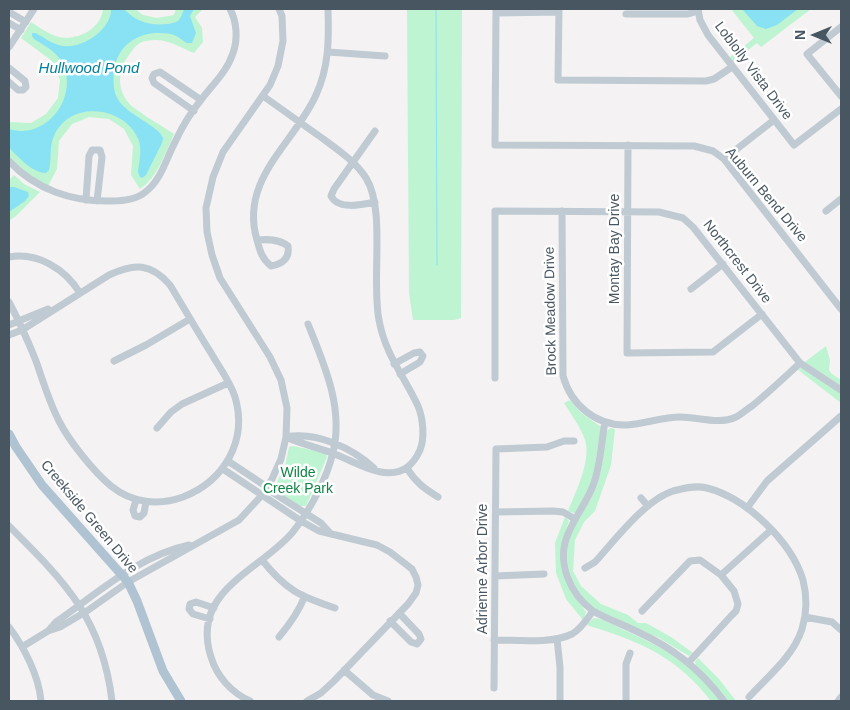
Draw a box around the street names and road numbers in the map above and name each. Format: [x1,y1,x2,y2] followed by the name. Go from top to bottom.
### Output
[711,19,795,123] street label: Loblolly Vista Drive
[722,144,810,246] street label: Auburn Bend Drive
[607,194,623,304] street label: Montay Bay Drive
[699,217,775,307] street label: Northcrest Drive
[541,246,561,376] street label: Brock Meadow Drive
[37,457,141,577] street label: Creekside Green Drive
[475,504,491,634] street label: Adrienne Arbor Drive

